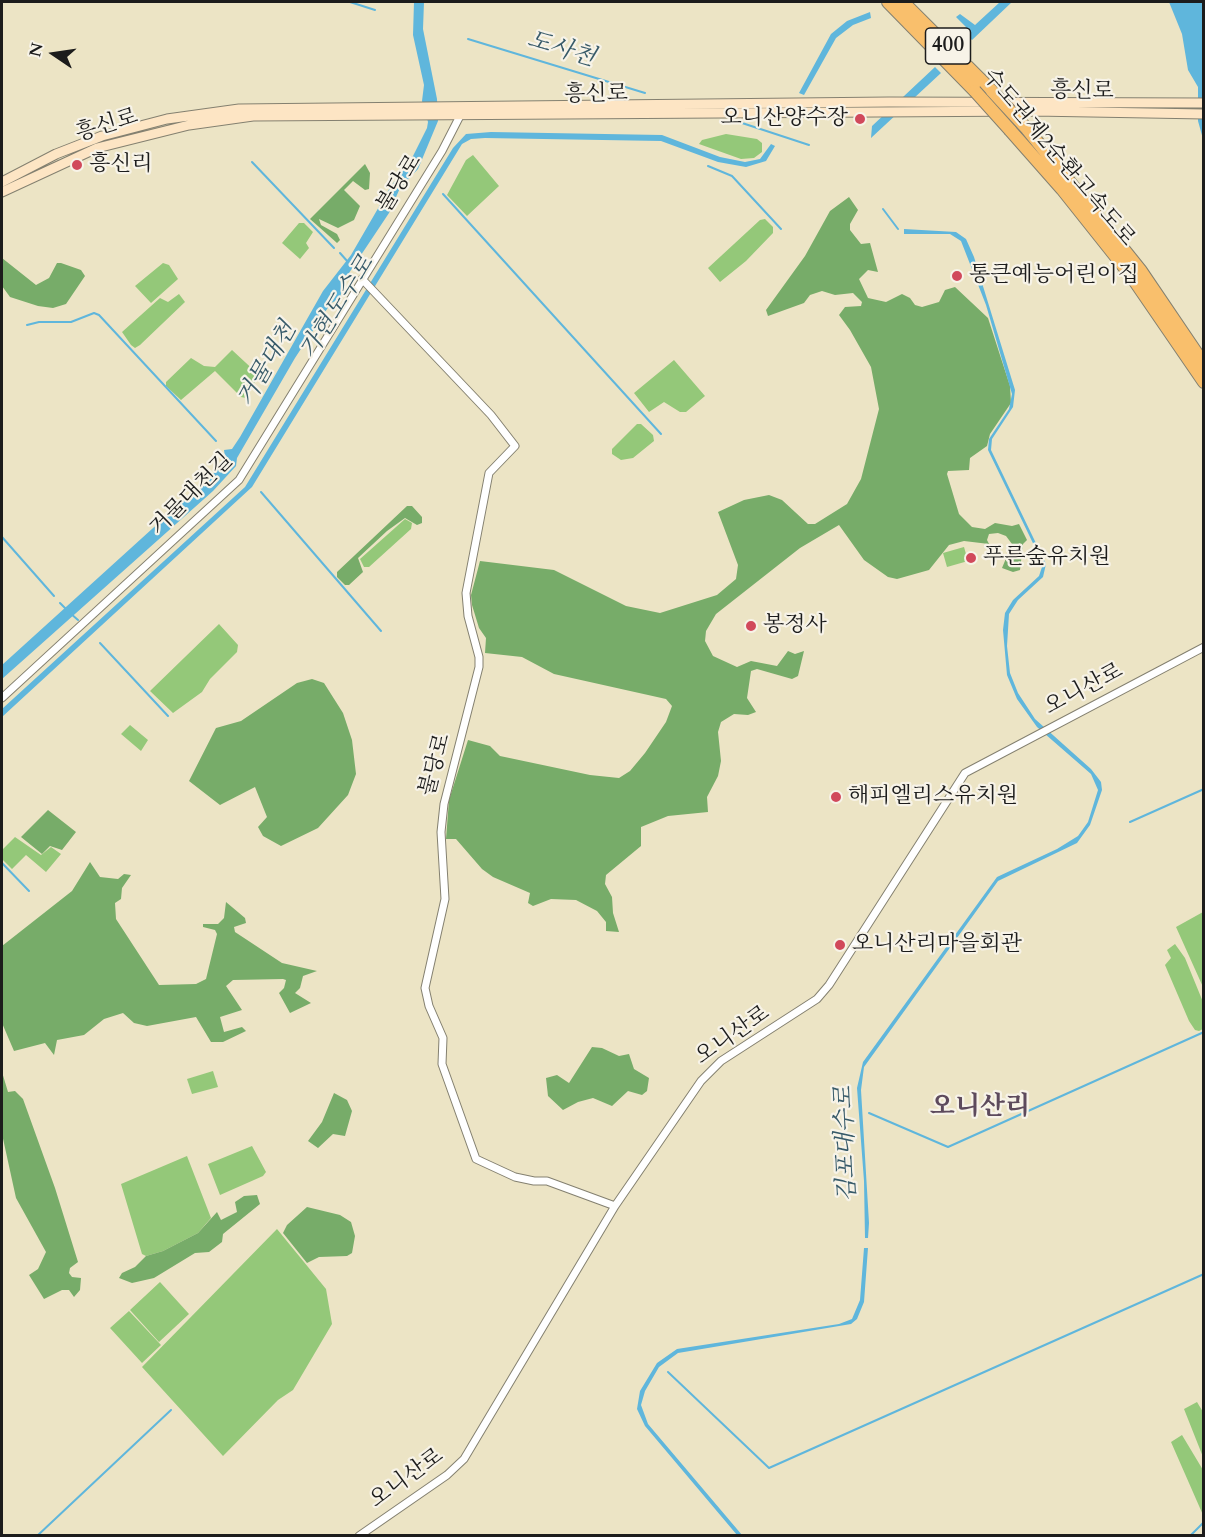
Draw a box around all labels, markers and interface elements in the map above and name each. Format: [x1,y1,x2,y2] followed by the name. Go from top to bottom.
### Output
[24,24,84,84] north arrow
[524,26,598,74] water label: 도사천
[926,28,970,64] road number: 400
[24,41,49,59] text: N
[976,64,1140,252] street label: 수도권제2순환고속도로
[1050,78,1114,106] street label: 흥신로
[564,81,628,109] street label: 흥신로
[73,104,141,148] street label: 흥신로
[720,106,848,132] place label: 오니산양수장
[853,112,867,126] marker: 오니산양수장
[372,150,428,218] street label: 불당로
[89,152,153,178] place label: 흥신리
[70,158,84,172] marker: 흥신리
[295,251,381,365] water label: 가현도수로
[969,263,1139,289] place label: 통큰예능어린이집
[950,269,964,283] marker: 통큰예능어린이집
[232,318,304,412] water label: 거물대천
[145,448,239,542] street label: 거물대천길
[983,545,1111,571] place label: 푸른숲유치원
[964,551,978,565] marker: 푸른숲유치원
[763,613,827,639] place label: 봉정사
[744,619,758,633] marker: 봉정사
[1040,658,1128,722] street label: 오니산로
[415,731,457,799] street label: 불당로
[848,784,1018,810] place label: 해피엘리스유치원
[829,790,843,804] marker: 해피엘리스유치원
[852,932,1022,958] place label: 오니산리마을회관
[833,938,847,952] marker: 오니산리마을회관
[691,1001,775,1071] street label: 오니산로
[831,1086,863,1202] water label: 김포대수로
[930,1092,1030,1124] district label: 오니산리
[365,1443,449,1515] street label: 오니산로

